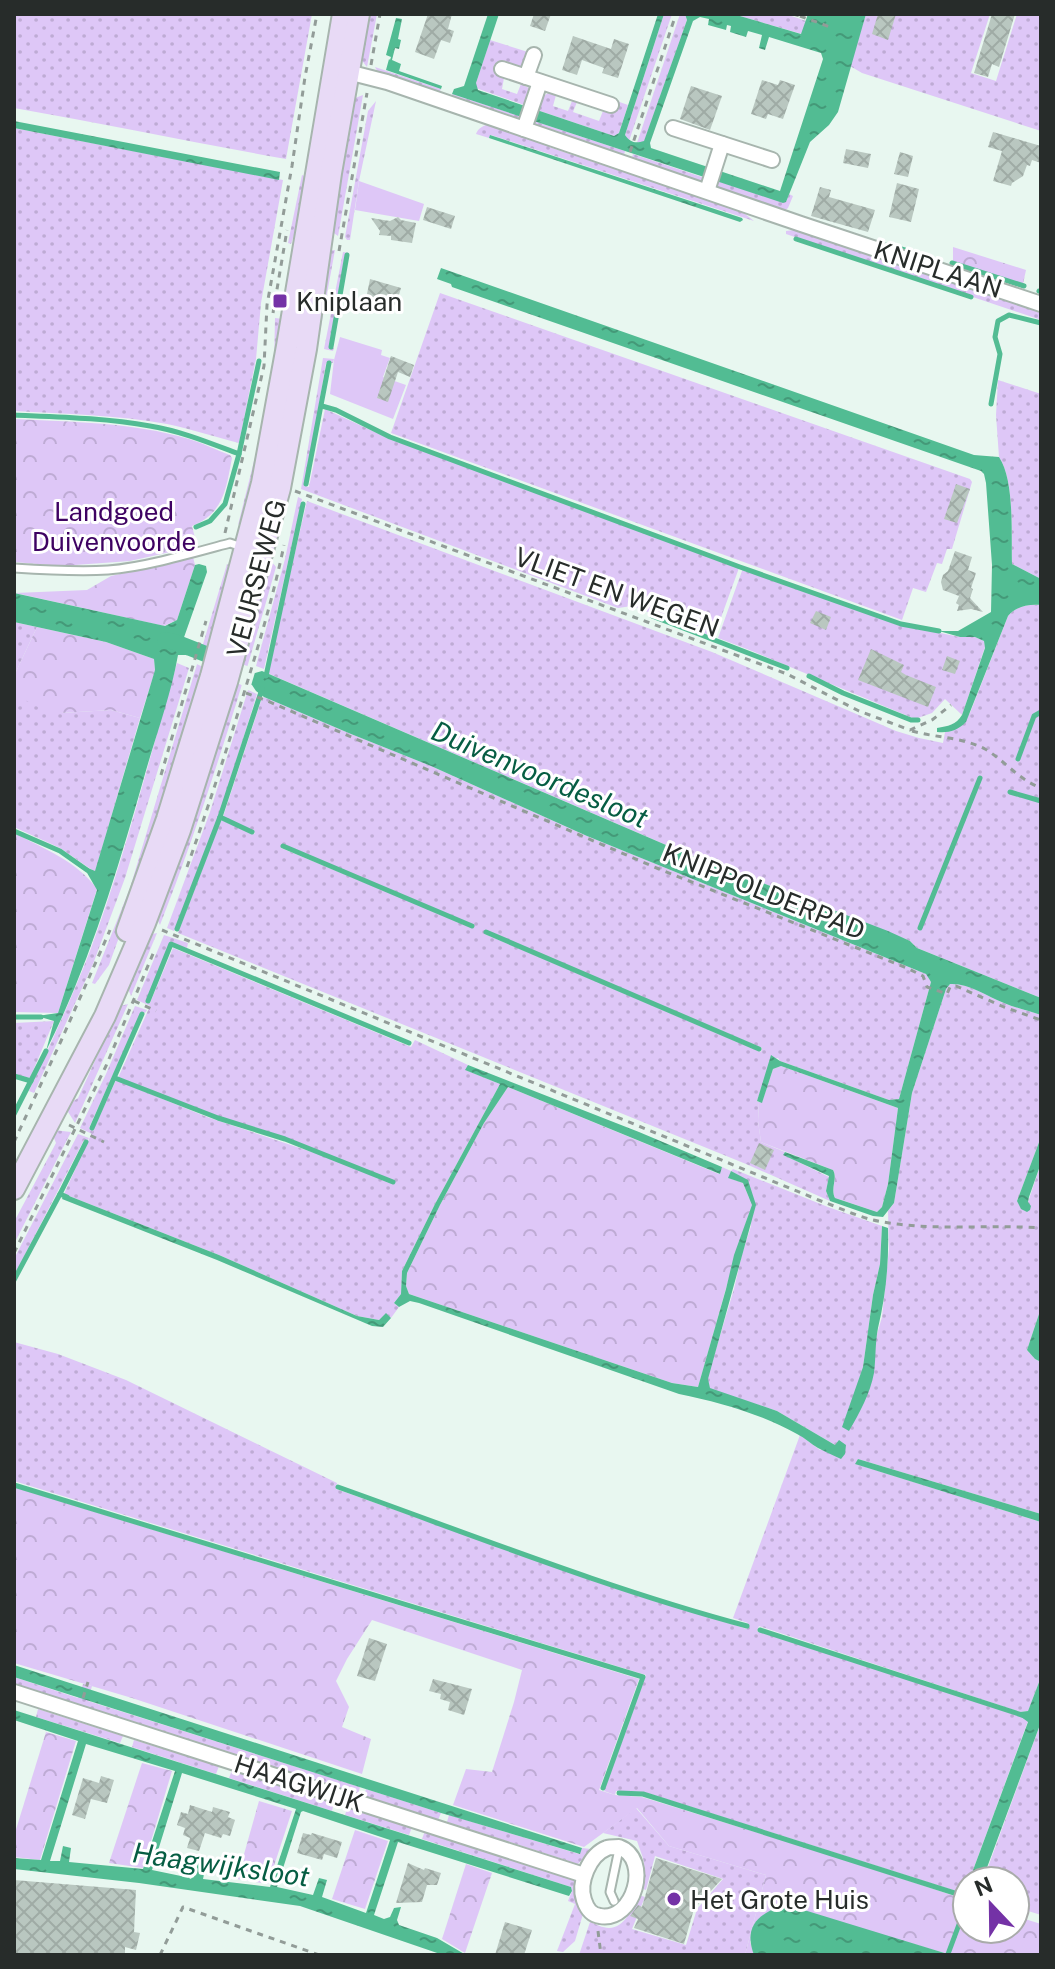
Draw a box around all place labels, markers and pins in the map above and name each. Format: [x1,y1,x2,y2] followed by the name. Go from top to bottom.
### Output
[296,286,402,317] place label: Kniplaan
[271,292,289,310] marker: Kniplaan
[690,1884,869,1915] place label: Het Grote Huis
[665,1890,683,1908] marker: Het Grote Huis

